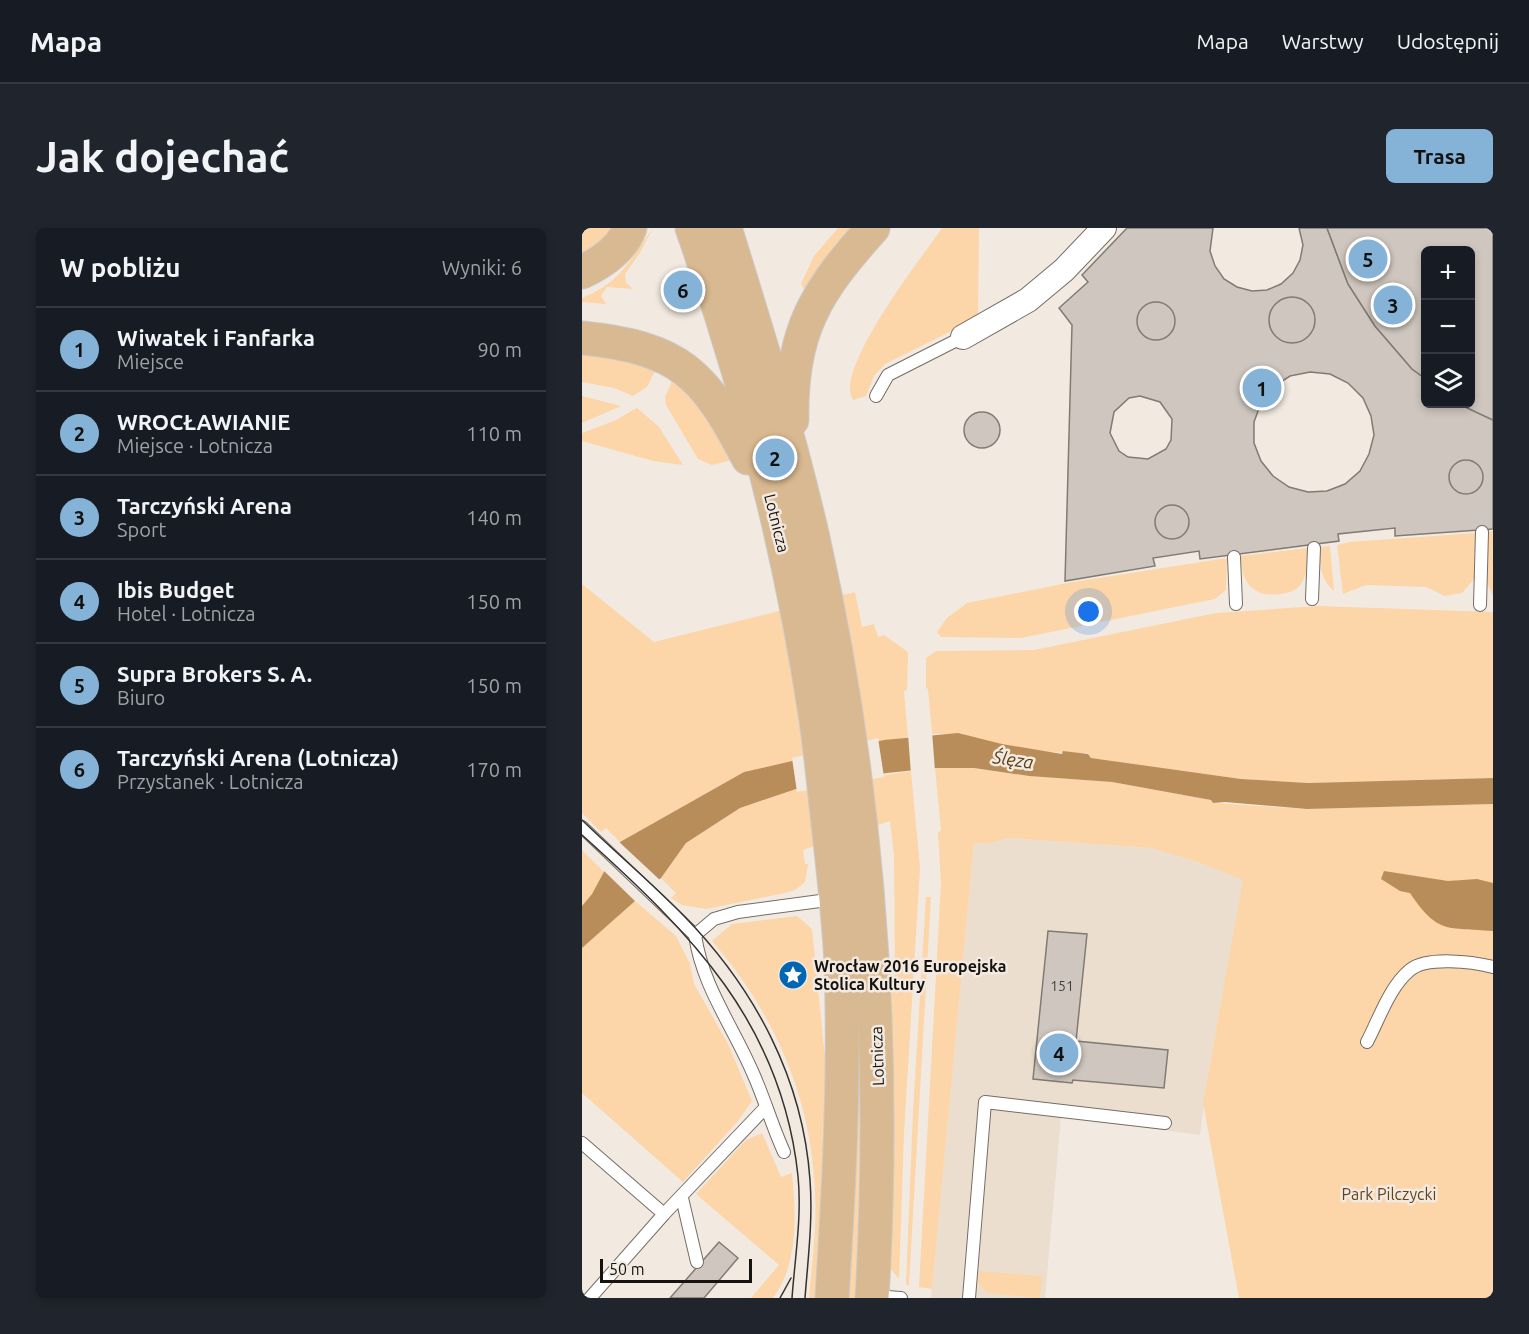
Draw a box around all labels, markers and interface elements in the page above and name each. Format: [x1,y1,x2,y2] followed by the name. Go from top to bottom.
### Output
[30,26,102,57] text: Mapa
[1197,29,1249,53] text: Mapa
[1282,29,1364,53] text: Warstwy
[1397,29,1499,53] text: Udostępnij
[1386,129,1493,183] button: Trasa
[36,133,289,180] text: Jak dojechać
[1348,237,1388,282] pin: 5
[1421,246,1475,408] map controls
[1421,246,1475,300] button: +
[60,253,181,282] text: W pobliżu
[442,256,522,279] text: Wyniki: 6
[664,268,702,312] pin: 6
[1374,282,1412,328] pin: 3
[1421,300,1475,354] button: −
[117,325,315,350] text: Wiwatek i Fanfarka
[74,338,85,361] text: 1
[478,338,522,361] text: 90 m
[117,350,184,373] text: Miejsce
[1421,354,1475,408] button: layers
[1242,366,1282,410] pin: 1
[117,409,290,434] text: WROCŁAWIANIE
[74,422,85,445] text: 2
[466,422,522,445] text: 110 m
[117,434,273,457] text: Miejsce · Lotnicza
[756,436,794,480] pin: 2
[761,492,793,554] street label: Lotnicza
[117,493,292,518] text: Tarczyński Arena
[74,506,85,529] text: 3
[466,506,522,529] text: 140 m
[117,518,166,541] text: Sport
[117,577,234,602] text: Ibis Budget
[74,590,85,613] text: 4
[466,590,522,613] text: 150 m
[1074,597,1103,626] your location
[117,602,256,625] text: Hotel · Lotnicza
[117,661,312,686] text: Supra Brokers S. A.
[74,674,85,697] text: 5
[466,674,522,697] text: 150 m
[117,686,165,709] text: Biuro
[117,745,399,770] text: Tarczyński Arena (Lotnicza)
[991,745,1035,772] water label: Ślęza
[74,758,85,781] text: 6
[466,758,522,781] text: 170 m
[117,770,304,793] text: Przystanek · Lotnicza
[814,957,1006,993] place label: Wrocław 2016 Europejska Stolica Kultury
[777,959,809,991] place icon: Wrocław 2016 Europejska Stolica Kultury
[1050,978,1074,994] house number: 151
[867,1026,887,1086] street label: Lotnicza
[1040,1030,1078,1076] pin: 4
[1341,1185,1437,1203] park label: Park Pilczycki
[600,1256,752,1284] scale bar
[609,1260,645,1278] text: 50 m

